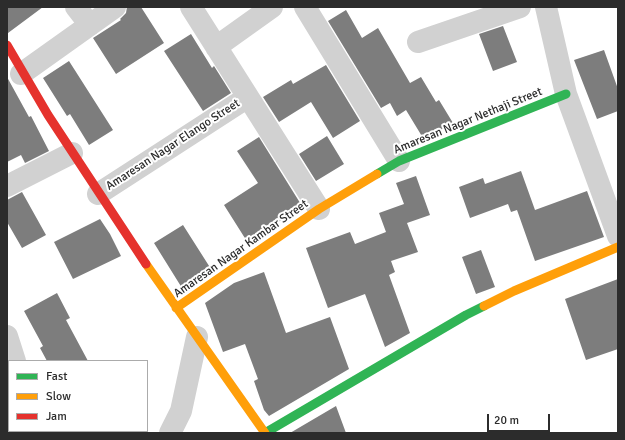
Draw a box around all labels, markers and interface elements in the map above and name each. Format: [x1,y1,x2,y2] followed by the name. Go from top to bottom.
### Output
[392,85,544,157] street label: Amaresan Nagar Nethaji Street
[103,96,243,194] street label: Amaresan Nagar Elango Street
[171,197,311,301] street label: Amaresan Nagar Kambar Street
[8,360,148,432] legend
[46,369,67,384] text: Fast
[46,389,71,404] text: Slow
[489,406,552,432] scale bar
[46,409,67,424] text: Jam
[494,413,519,428] text: 20 m

